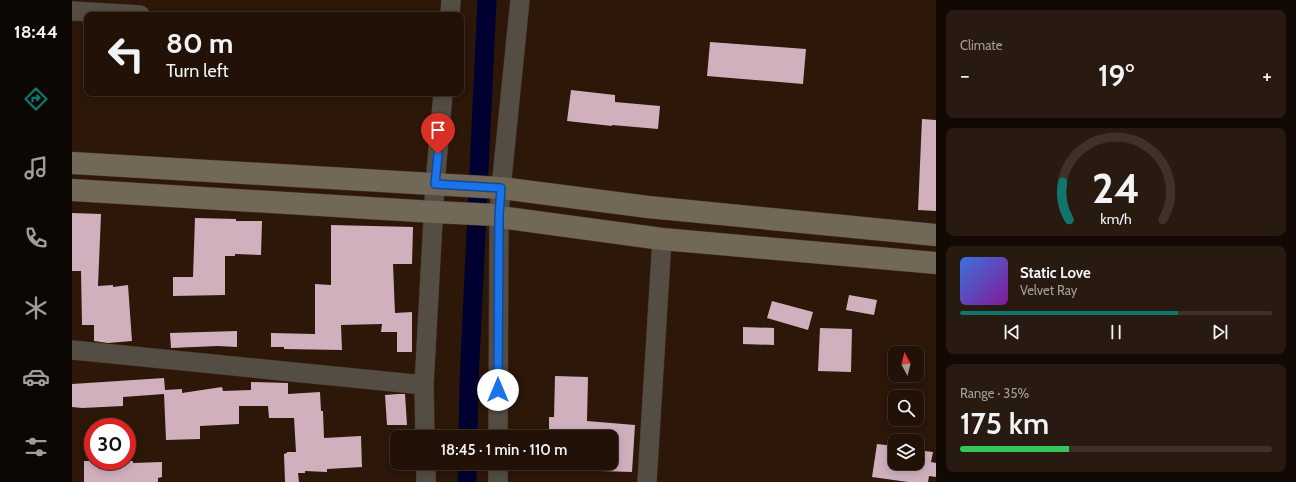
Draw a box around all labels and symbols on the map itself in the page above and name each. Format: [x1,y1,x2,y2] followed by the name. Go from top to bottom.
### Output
[421,113,455,154] pin
[888,346,924,382] north arrow
[477,369,519,411] position arrow
[84,418,136,470] speed limit sign: 30

